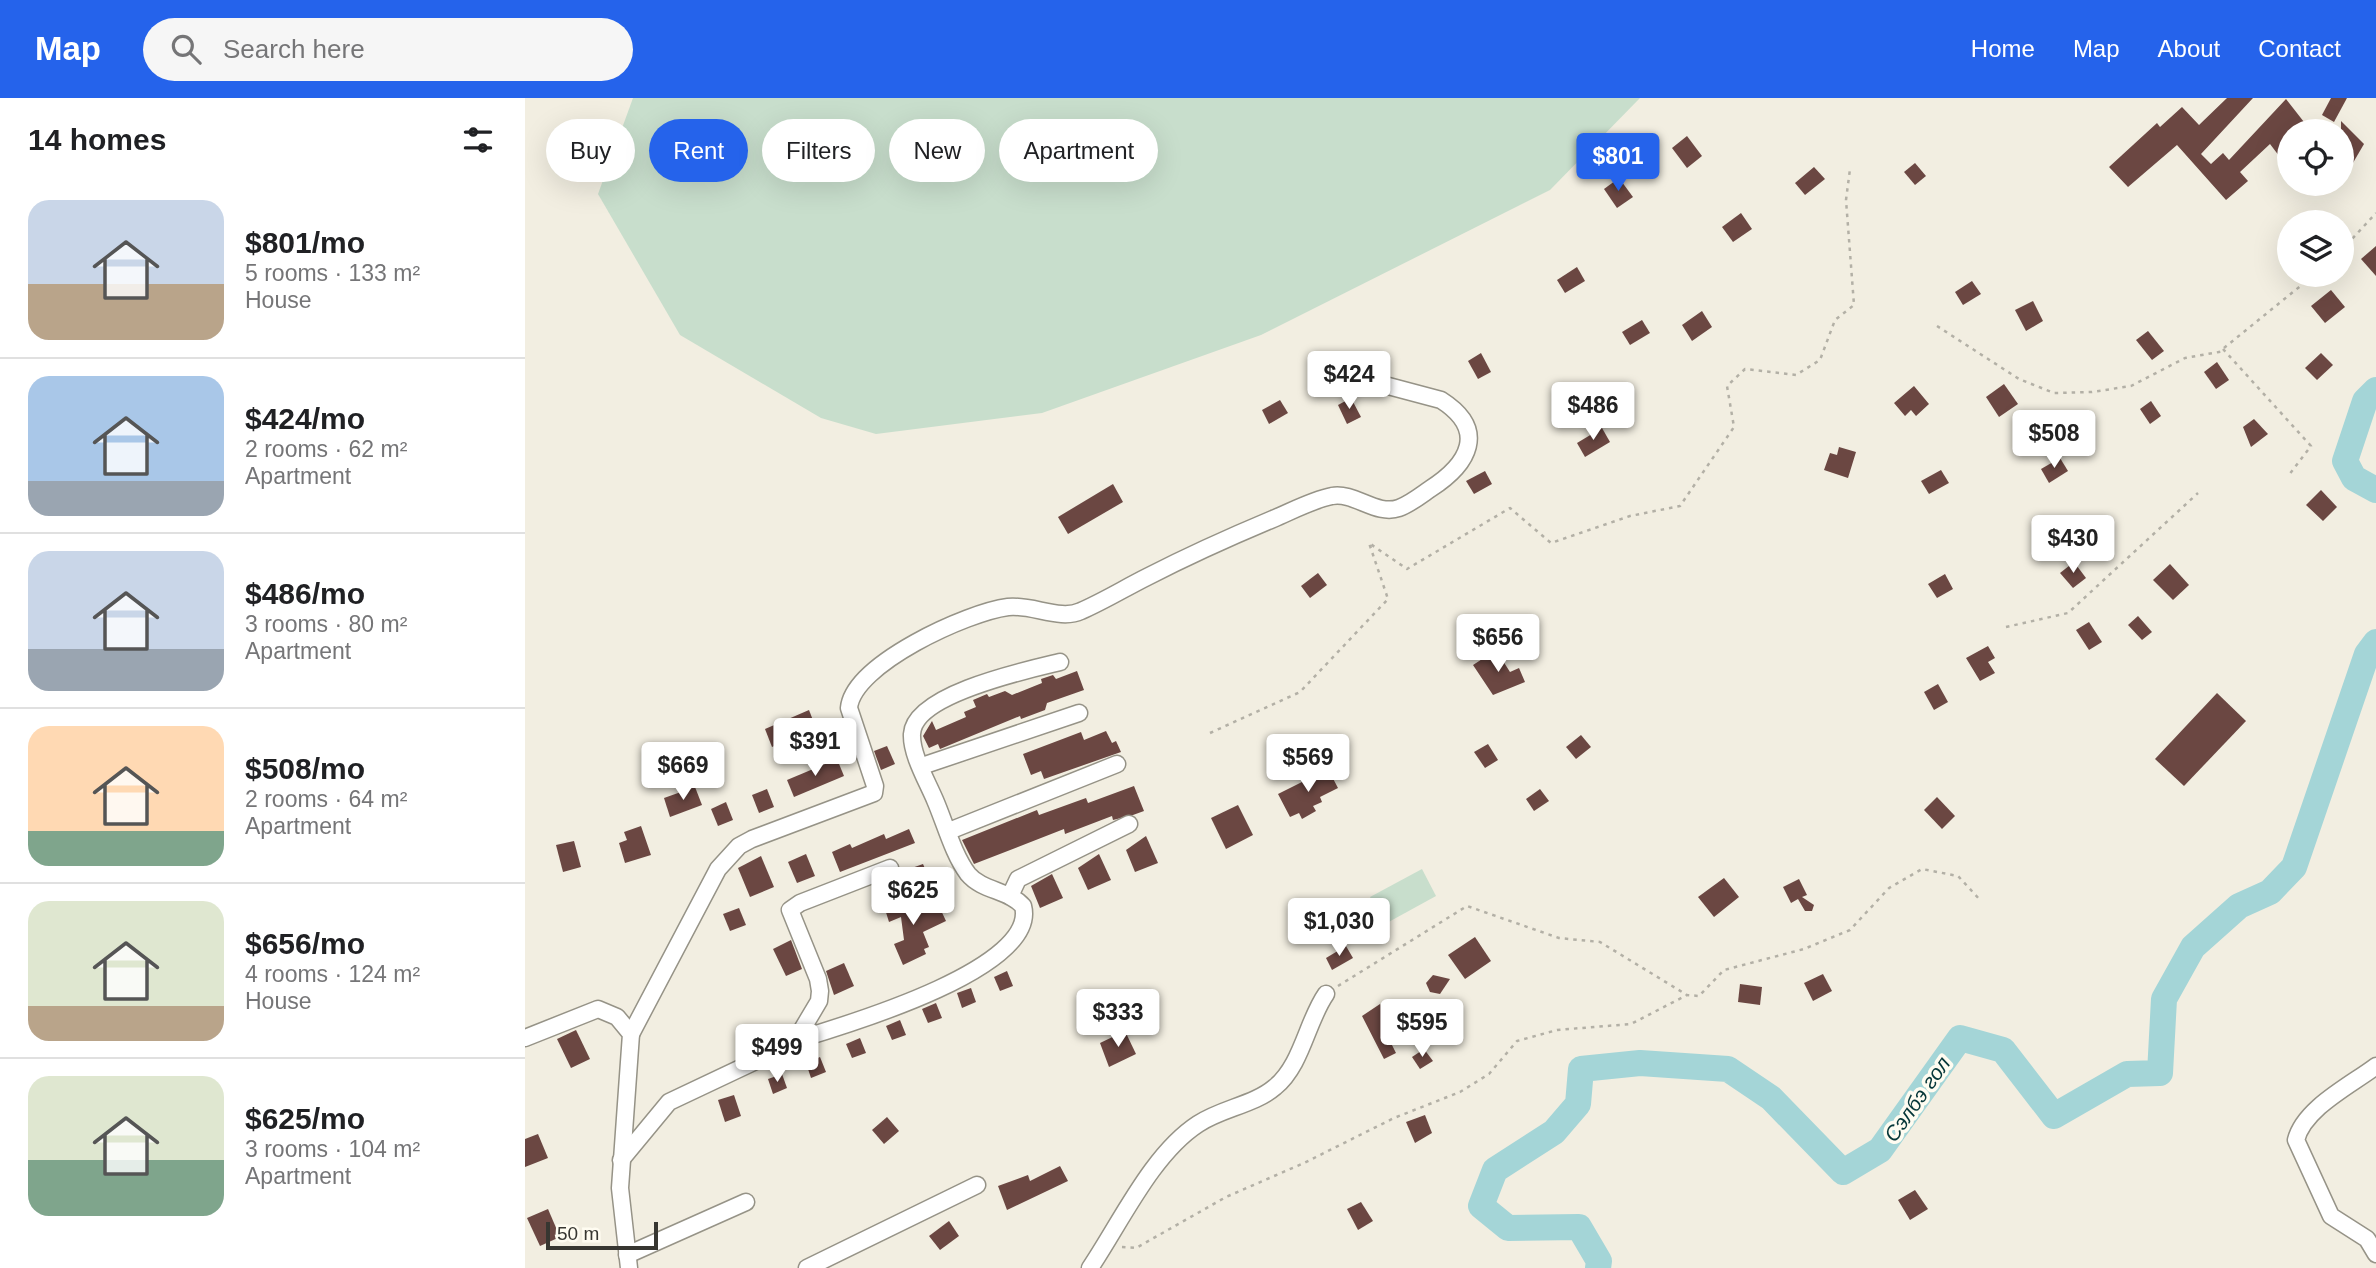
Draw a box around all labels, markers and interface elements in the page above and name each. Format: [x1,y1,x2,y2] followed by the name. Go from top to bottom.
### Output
[143,18,633,81] search box
[35,30,101,67] text: Map
[167,30,205,68] icon: search
[223,34,365,64] text: Search here
[1971,35,2035,62] text: Home
[2073,35,2120,62] text: Map
[2158,35,2220,62] text: About
[2258,35,2341,62] text: Contact
[546,119,635,182] chip: Buy
[649,119,748,182] chip: Rent
[762,119,875,182] chip: Filters
[889,119,985,182] chip: New
[999,119,1158,182] chip: Apartment
[2277,119,2354,287] map controls
[2277,119,2354,196] button: locate
[459,121,497,159] icon: filters
[28,123,166,156] text: 14 homes
[1577,134,1659,193] pin: $801
[1592,143,1644,169] text: $801
[2277,210,2354,287] button: layers
[245,226,365,259] text: $801/mo
[84,228,168,312] icon: home
[245,260,420,286] text: 5 rooms · 133 m²
[245,287,311,313] text: House
[1308,352,1390,411] pin: $424
[1323,361,1375,387] text: $424
[1552,382,1634,442] pin: $486
[1567,392,1619,418] text: $486
[245,402,365,435] text: $424/mo
[84,404,168,488] icon: home
[2013,410,2095,470] pin: $508
[2028,420,2080,446] text: $508
[245,436,407,462] text: 2 rooms · 62 m²
[245,463,351,489] text: Apartment
[2032,516,2114,575] pin: $430
[2047,525,2099,551] text: $430
[245,577,365,610] text: $486/mo
[84,579,168,663] icon: home
[245,611,407,637] text: 3 rooms · 80 m²
[1457,614,1539,674] pin: $656
[1472,624,1524,650] text: $656
[245,638,351,664] text: Apartment
[774,718,856,778] pin: $391
[789,728,841,754] text: $391
[1267,734,1349,794] pin: $569
[642,742,724,802] pin: $669
[1282,744,1334,770] text: $569
[245,752,365,785] text: $508/mo
[657,752,709,778] text: $669
[84,754,168,838] icon: home
[245,786,407,812] text: 2 rooms · 64 m²
[245,813,351,839] text: Apartment
[872,868,954,927] pin: $625
[887,877,939,903] text: $625
[1282,898,1396,958] pin: $1,030
[1304,908,1374,934] text: $1,030
[245,927,365,960] text: $656/mo
[84,929,168,1013] icon: home
[245,961,420,987] text: 4 rooms · 124 m²
[245,988,311,1014] text: House
[1077,990,1159,1049] pin: $333
[1092,999,1144,1025] text: $333
[1381,1000,1463,1059] pin: $595
[1396,1009,1448,1035] text: $595
[736,1024,818,1084] pin: $499
[751,1034,803,1060] text: $499
[1879,1052,1955,1146] water label: Сэлбэ гол
[245,1102,365,1135] text: $625/mo
[84,1104,168,1188] icon: home
[245,1136,420,1162] text: 3 rooms · 104 m²
[245,1163,351,1189] text: Apartment
[546,1219,658,1251] scale bar
[557,1223,599,1244] text: 50 m

